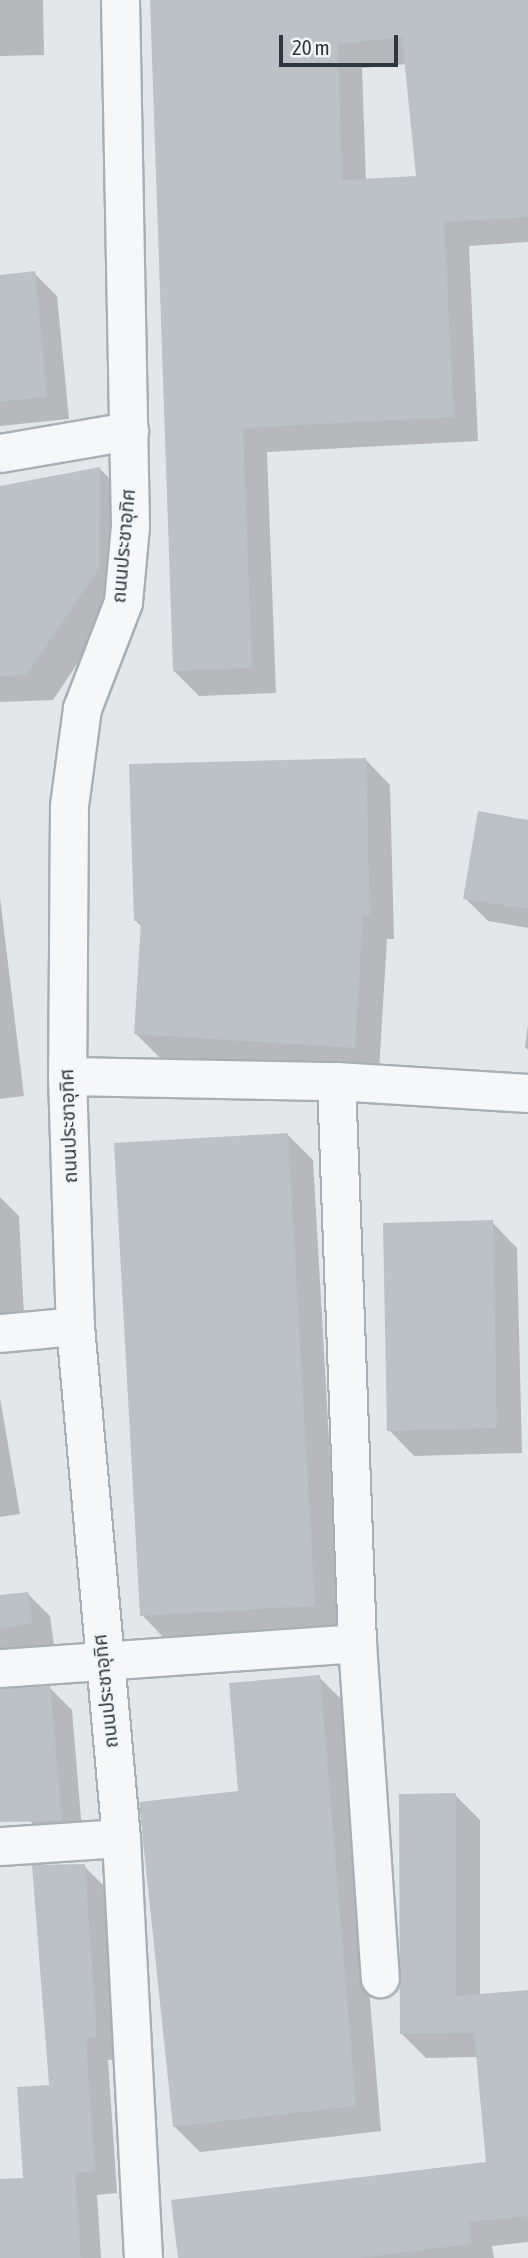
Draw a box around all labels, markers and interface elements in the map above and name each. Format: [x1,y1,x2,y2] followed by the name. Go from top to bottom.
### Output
[283,21,402,65] scale bar
[292,35,330,59] text: 20 m
[108,488,140,604] street label: ถนนประชาอุทิศ
[56,1068,82,1184] street label: ถนนประชาอุทิศ
[89,1633,123,1749] street label: ถนนประชาอุทิศ

